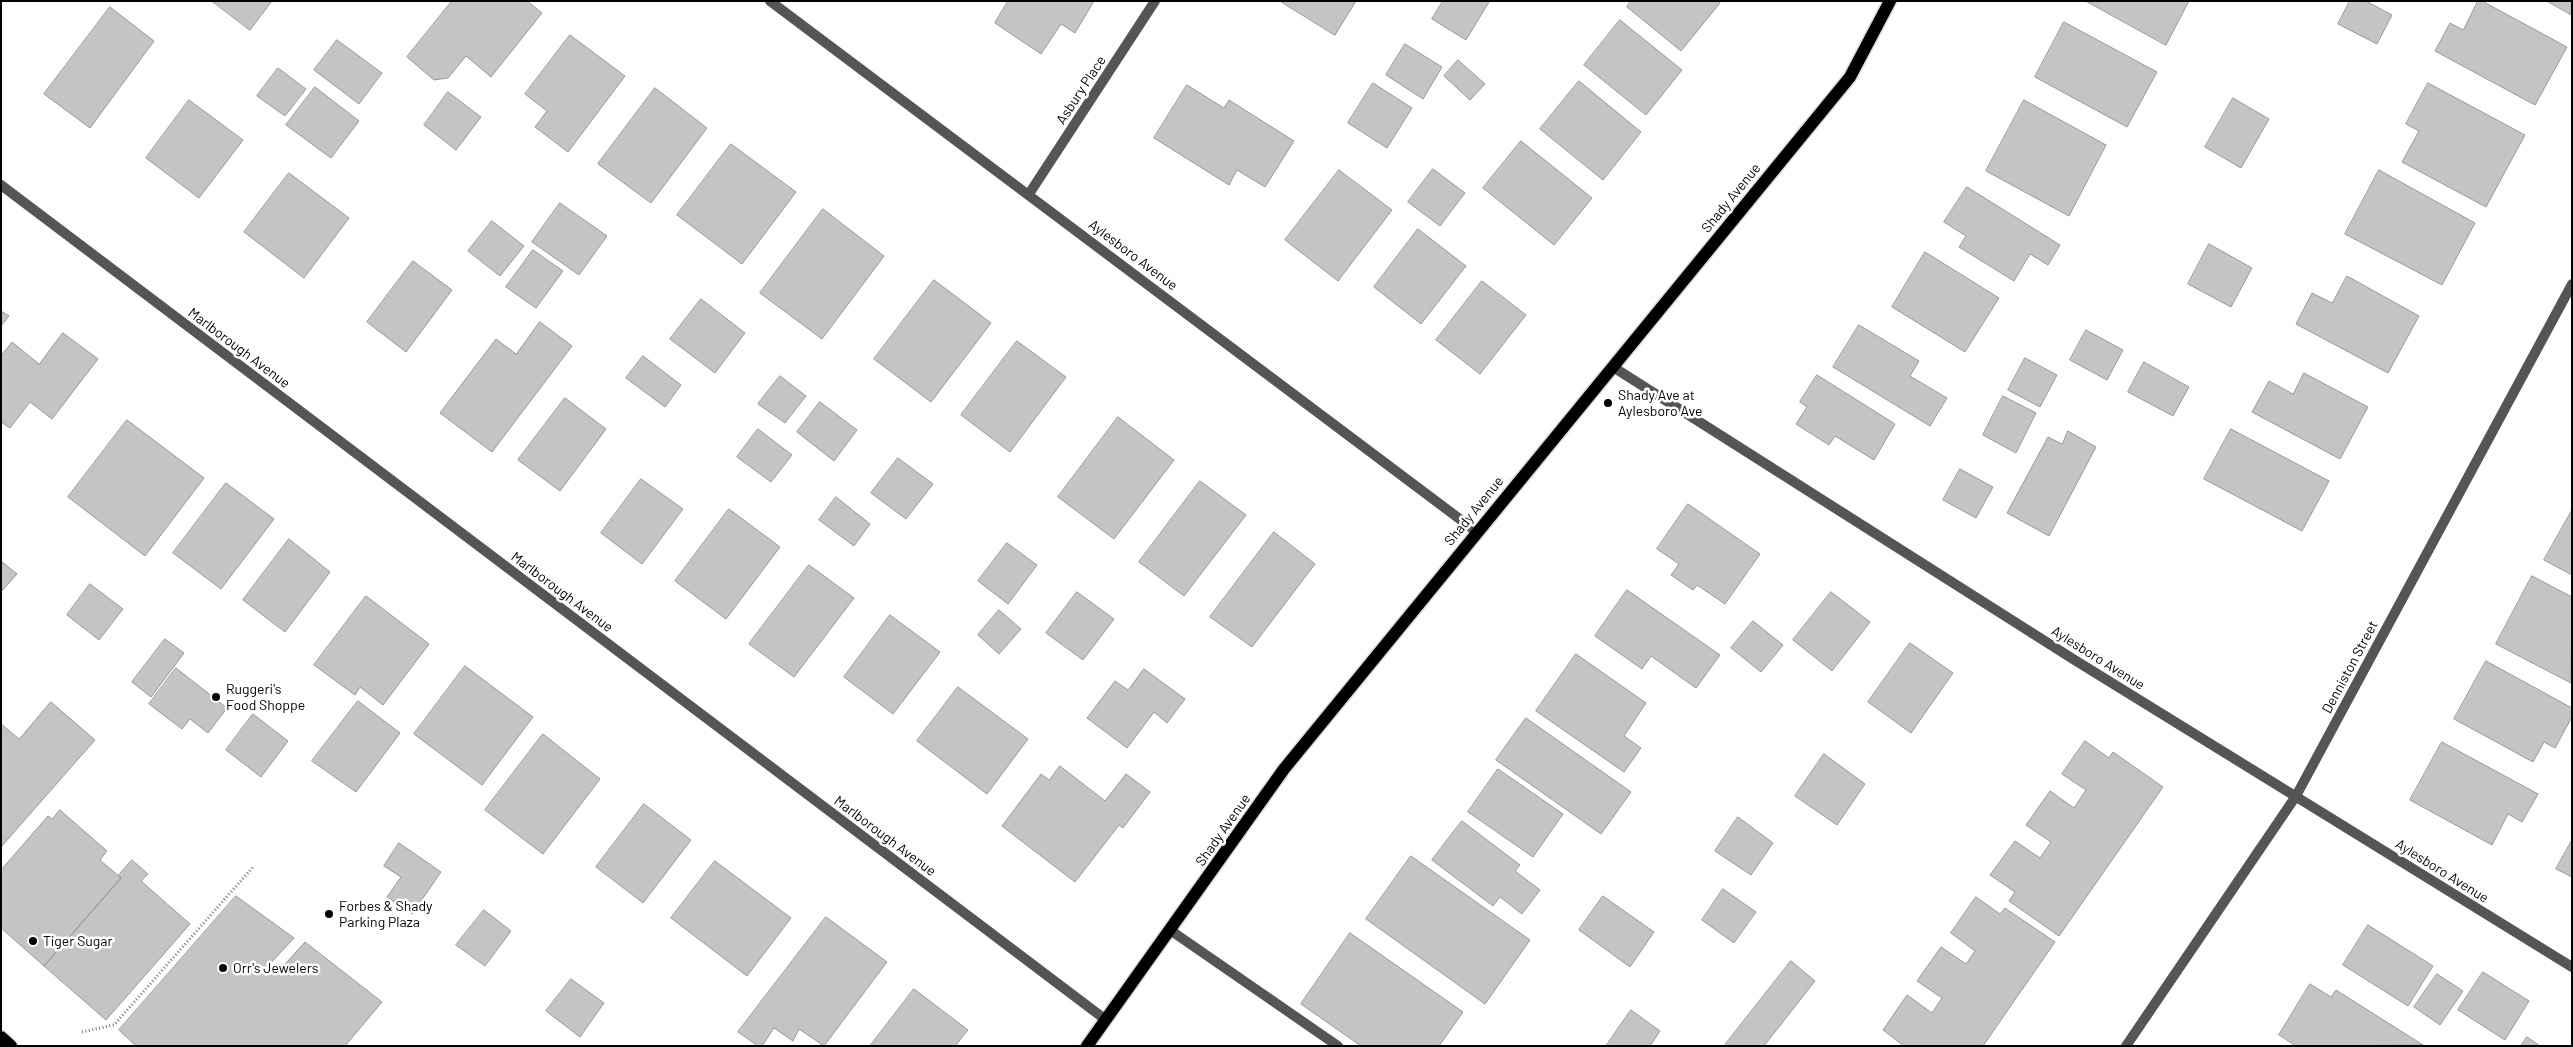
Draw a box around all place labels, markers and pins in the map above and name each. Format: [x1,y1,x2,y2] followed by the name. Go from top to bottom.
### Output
[1618,387,1702,420] place label: Shady Ave at Aylesboro Ave
[1602,397,1614,409] marker: Shady Ave at Aylesboro Ave
[226,681,305,714] place label: Ruggeri's Food Shoppe
[210,691,222,703] marker: Ruggeri's Food Shoppe
[339,898,433,930] place label: Forbes & Shady Parking Plaza
[323,908,335,920] marker: Forbes & Shady Parking Plaza
[43,933,113,949] place label: Tiger Sugar
[27,935,39,947] marker: Tiger Sugar
[233,960,318,976] place label: Orr's Jewelers
[217,962,229,974] marker: Orr's Jewelers

